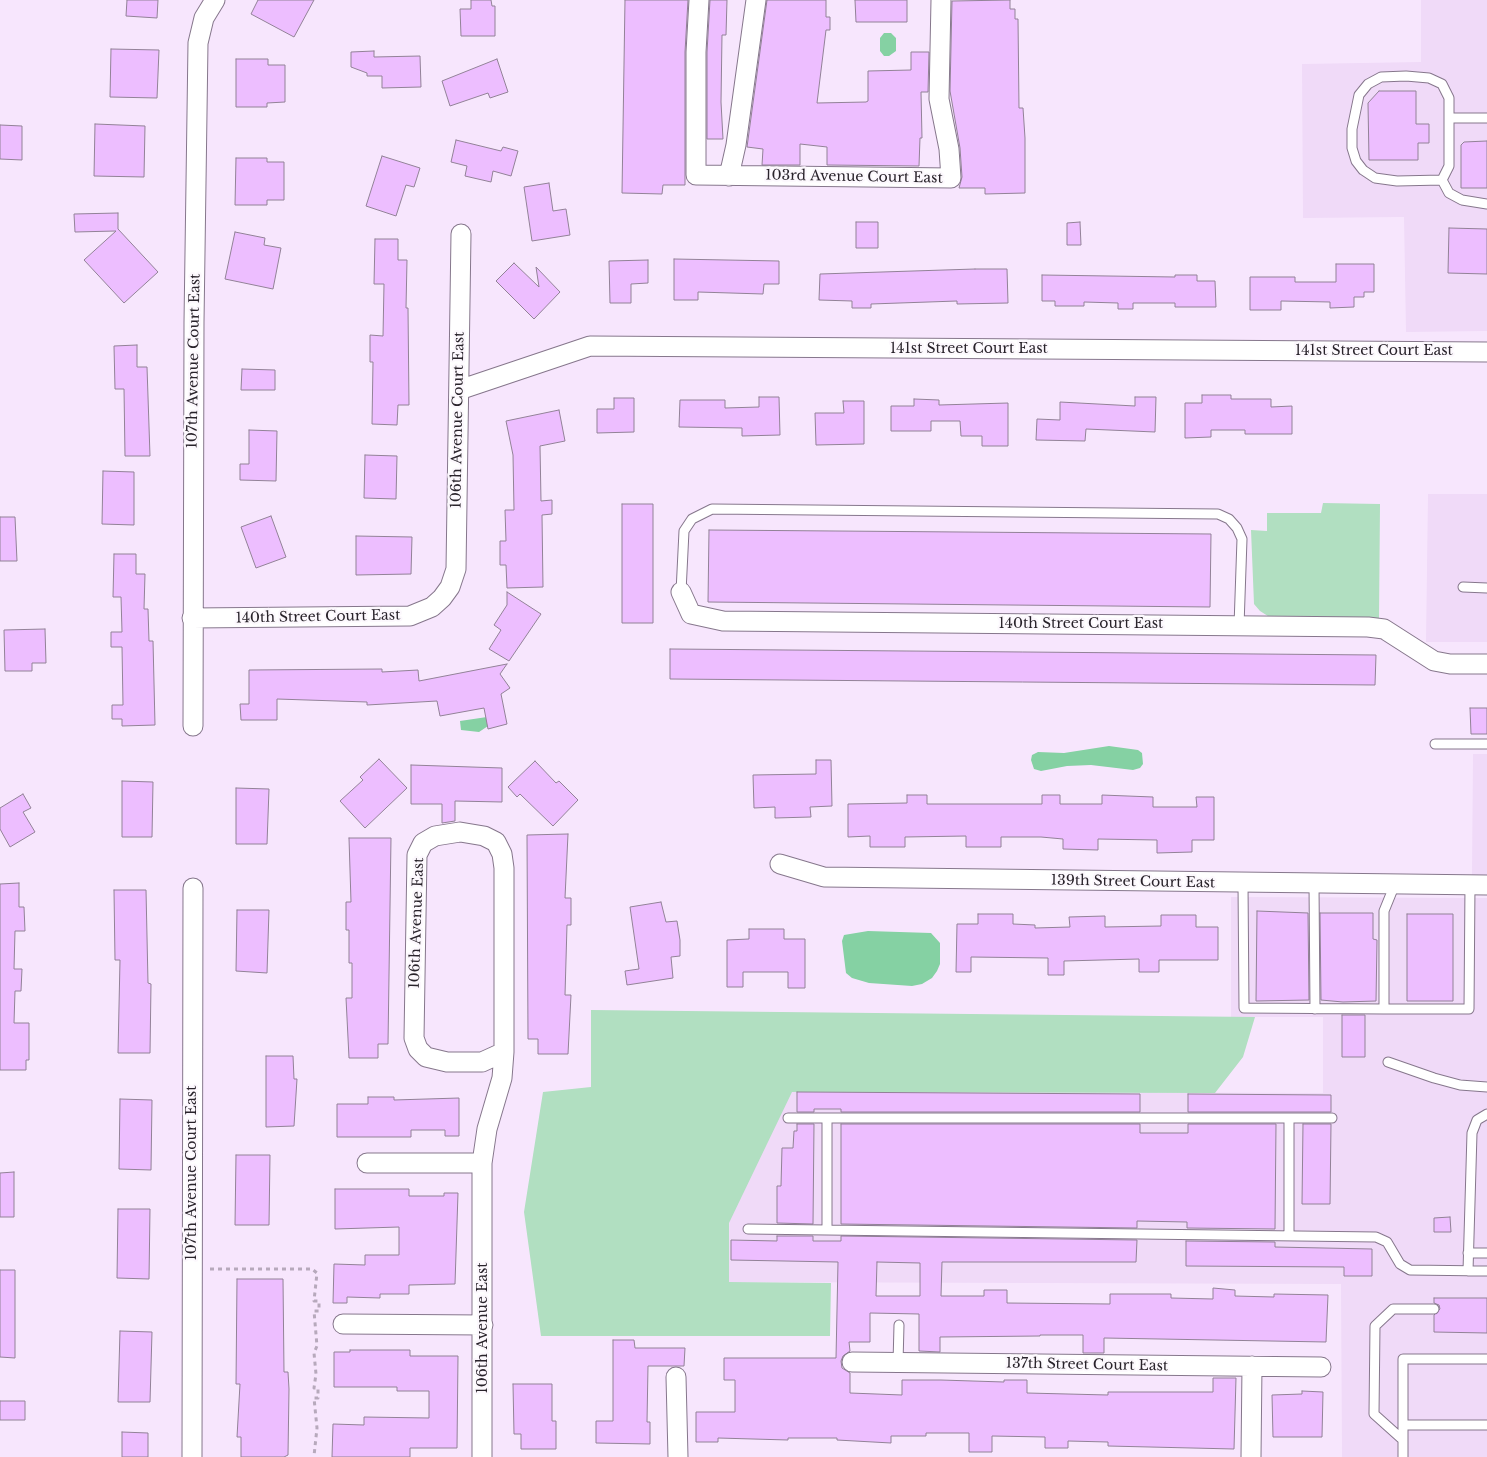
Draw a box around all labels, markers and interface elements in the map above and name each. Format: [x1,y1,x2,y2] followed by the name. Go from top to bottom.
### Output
[765,167,943,187] street label: 103rd Avenue Court East
[184,273,204,449] street label: 107th Avenue Court East
[448,331,468,509] street label: 106th Avenue Court East
[890,341,1048,357] street label: 141st Street Court East
[1295,343,1453,359] street label: 141st Street Court East
[235,607,401,627] street label: 140th Street Court East
[999,616,1163,632] street label: 140th Street Court East
[406,857,428,989] street label: 106th Avenue East
[1051,872,1215,892] street label: 139th Street Court East
[184,1086,200,1260] street label: 107th Avenue Court East
[475,1262,491,1394] street label: 106th Avenue East
[1006,1355,1168,1375] street label: 137th Street Court East

